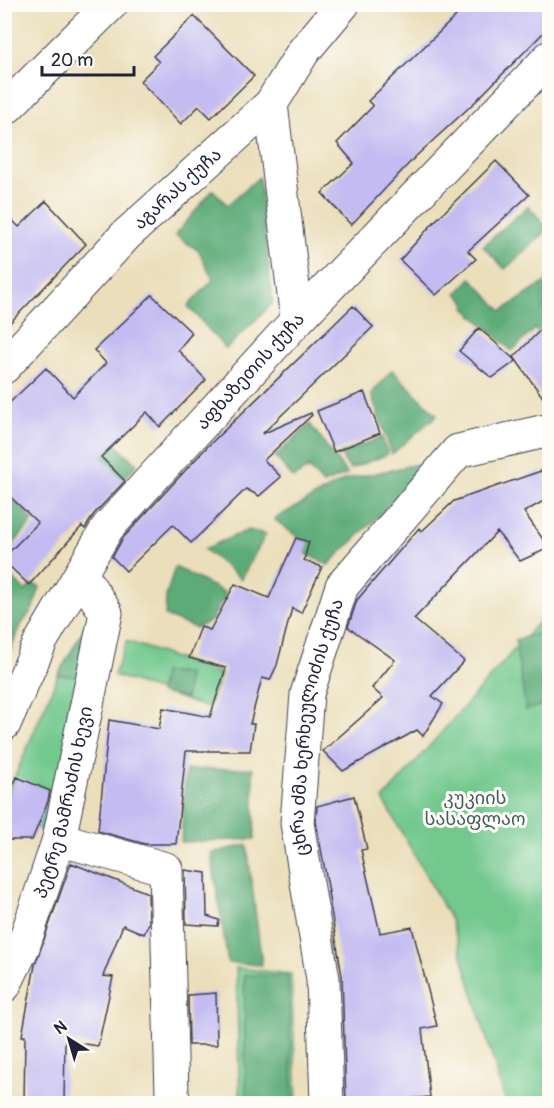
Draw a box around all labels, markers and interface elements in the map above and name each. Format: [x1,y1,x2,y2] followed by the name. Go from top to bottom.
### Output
[42,39,134,77] scale bar
[51,49,93,72] text: 20 m
[129,143,227,235] street label: აგარას ქუჩა
[191,308,310,435] street label: აფხაზეთის ქუჩა
[286,596,349,858] street label: ცხრა ძმა ხერხეულიძის ქუჩა
[29,704,98,901] street label: პეტრე მამრაძის ხევი
[425,787,525,831] park label: კუკიის სასაფლაო
[39,1009,99,1069] north arrow
[50,1016,71,1039] text: N

